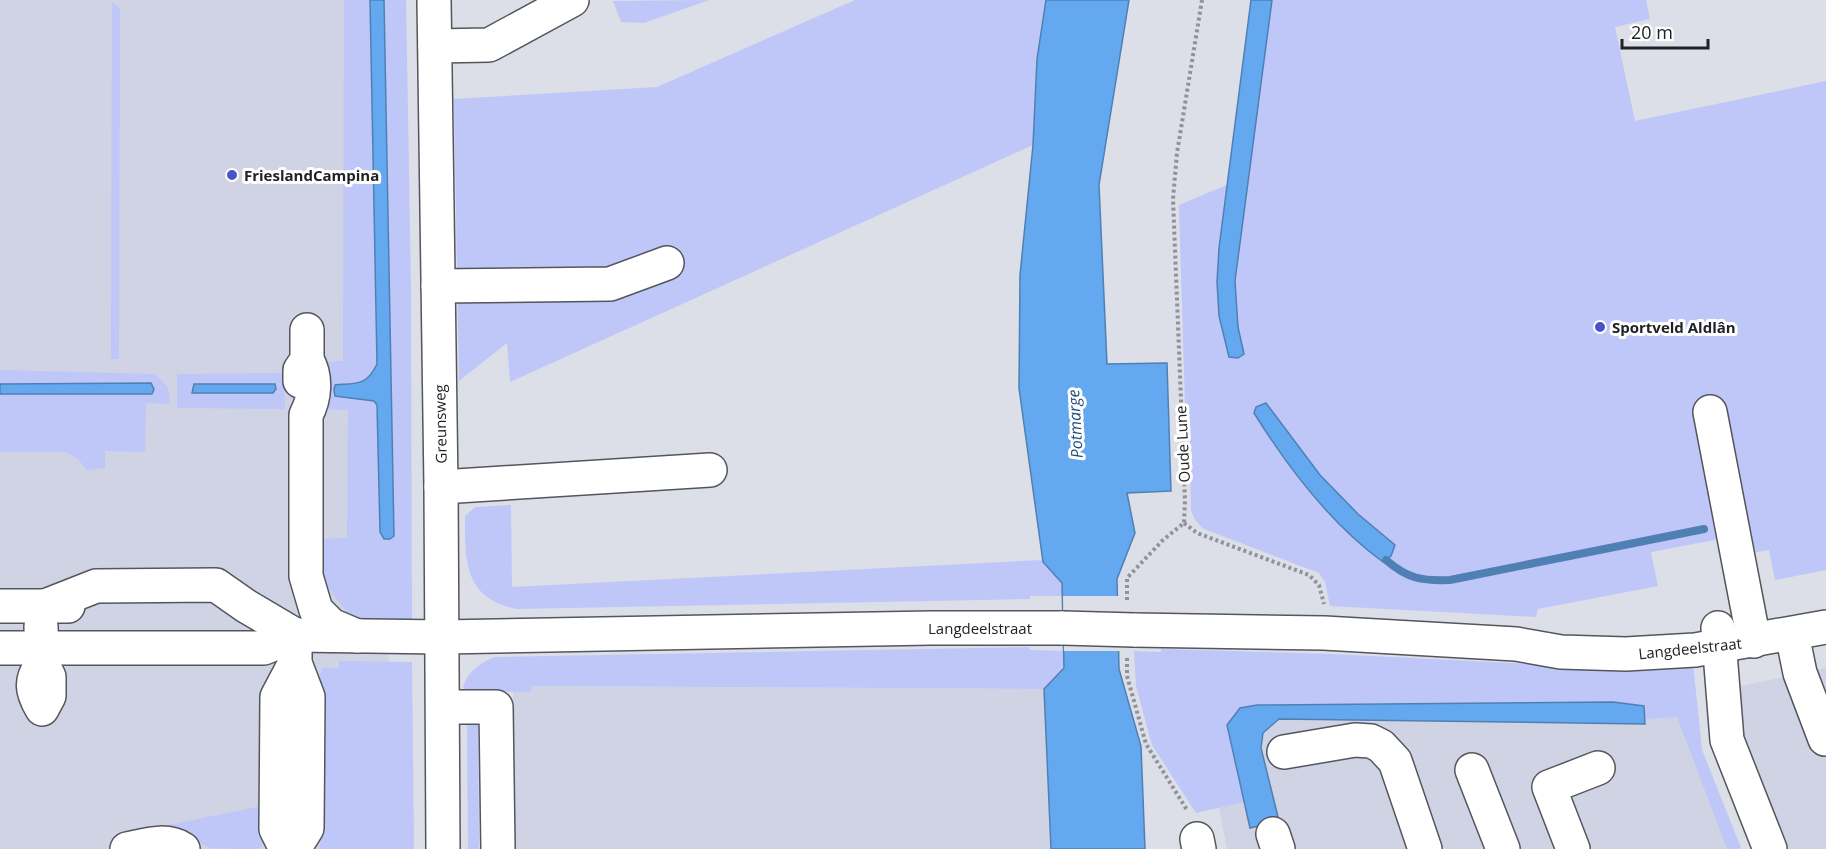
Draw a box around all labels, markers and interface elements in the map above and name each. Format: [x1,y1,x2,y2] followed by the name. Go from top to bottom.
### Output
[1622,12,1708,50] scale bar
[1631,20,1673,44] text: 20 m
[244,165,379,185] place label: FrieslandCampina
[225,168,239,182] marker: FrieslandCampina
[1612,317,1736,337] place label: Sportveld Aldlân
[1593,320,1607,334] marker: Sportveld Aldlân
[429,384,451,464] street label: Greunsweg
[1062,389,1088,459] water label: Potmarge
[1170,405,1194,483] street label: Oude Lune
[928,618,1032,638] street label: Langdeelstraat
[1637,633,1743,663] street label: Langdeelstraat

